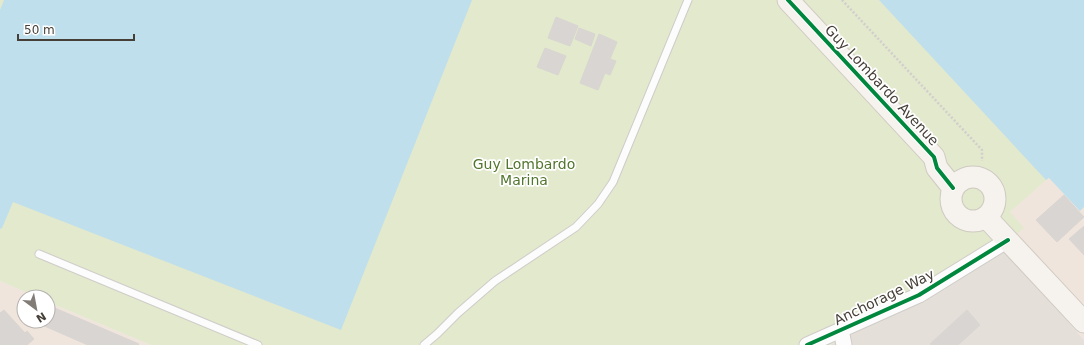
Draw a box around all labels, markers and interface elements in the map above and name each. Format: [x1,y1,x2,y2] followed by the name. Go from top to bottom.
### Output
[18,16,134,42] scale bar
[822,21,942,149] street label: Guy Lombardo Avenue
[24,23,55,37] text: 50 m
[473,156,575,188] park label: Guy Lombardo Marina
[831,266,937,328] street label: Anchorage Way
[16,289,56,329] north arrow
[34,309,48,325] text: N

